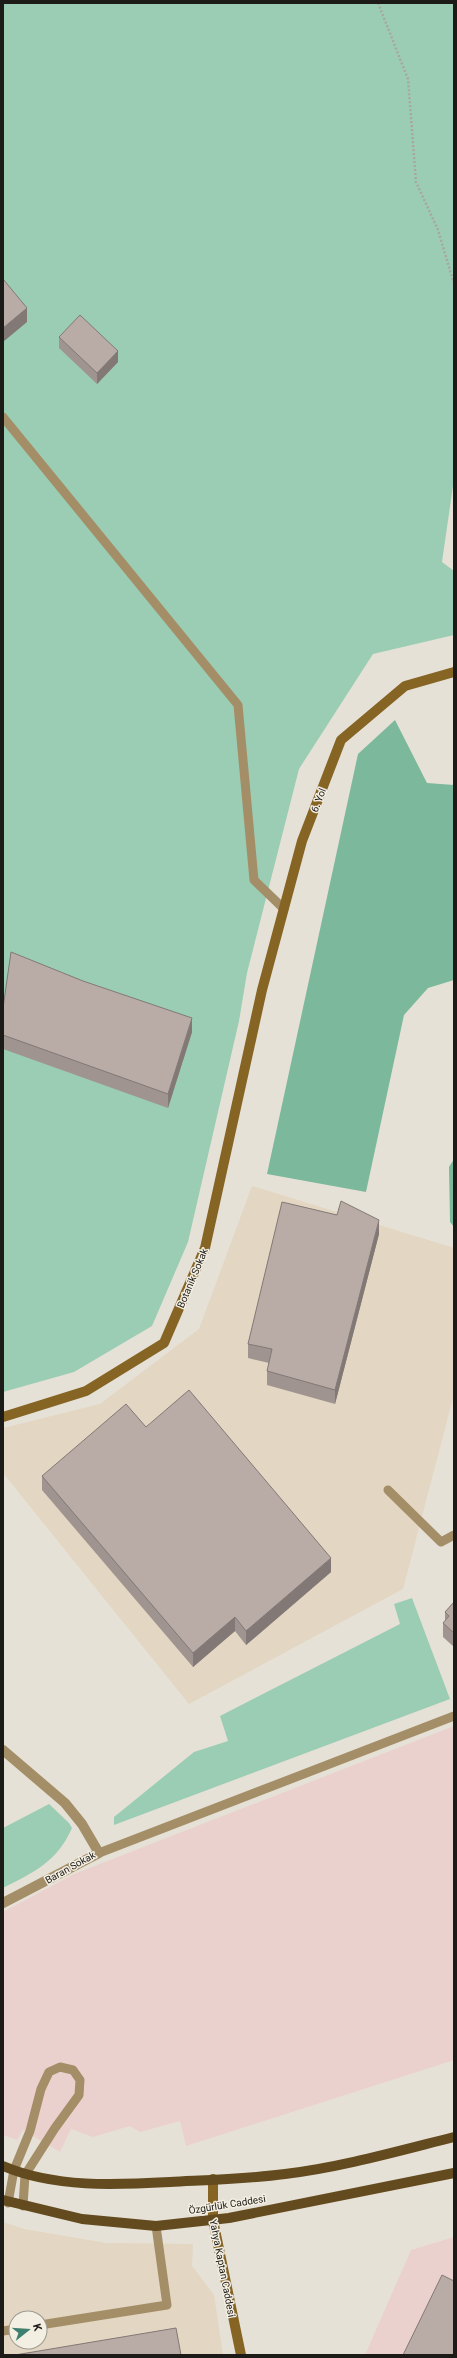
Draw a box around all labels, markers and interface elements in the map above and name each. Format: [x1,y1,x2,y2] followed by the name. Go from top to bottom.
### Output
[309,787,328,814] street label: 6. Yol
[175,1246,210,1310] street label: Botanik Sokak
[43,1849,98,1886] street label: Baran Sokak
[188,2192,266,2216] street label: Özgürlük Caddesi
[208,2218,237,2318] street label: Yahya Kaptan Caddesi
[8,2310,48,2350] north arrow
[30,2322,45,2333] text: K

